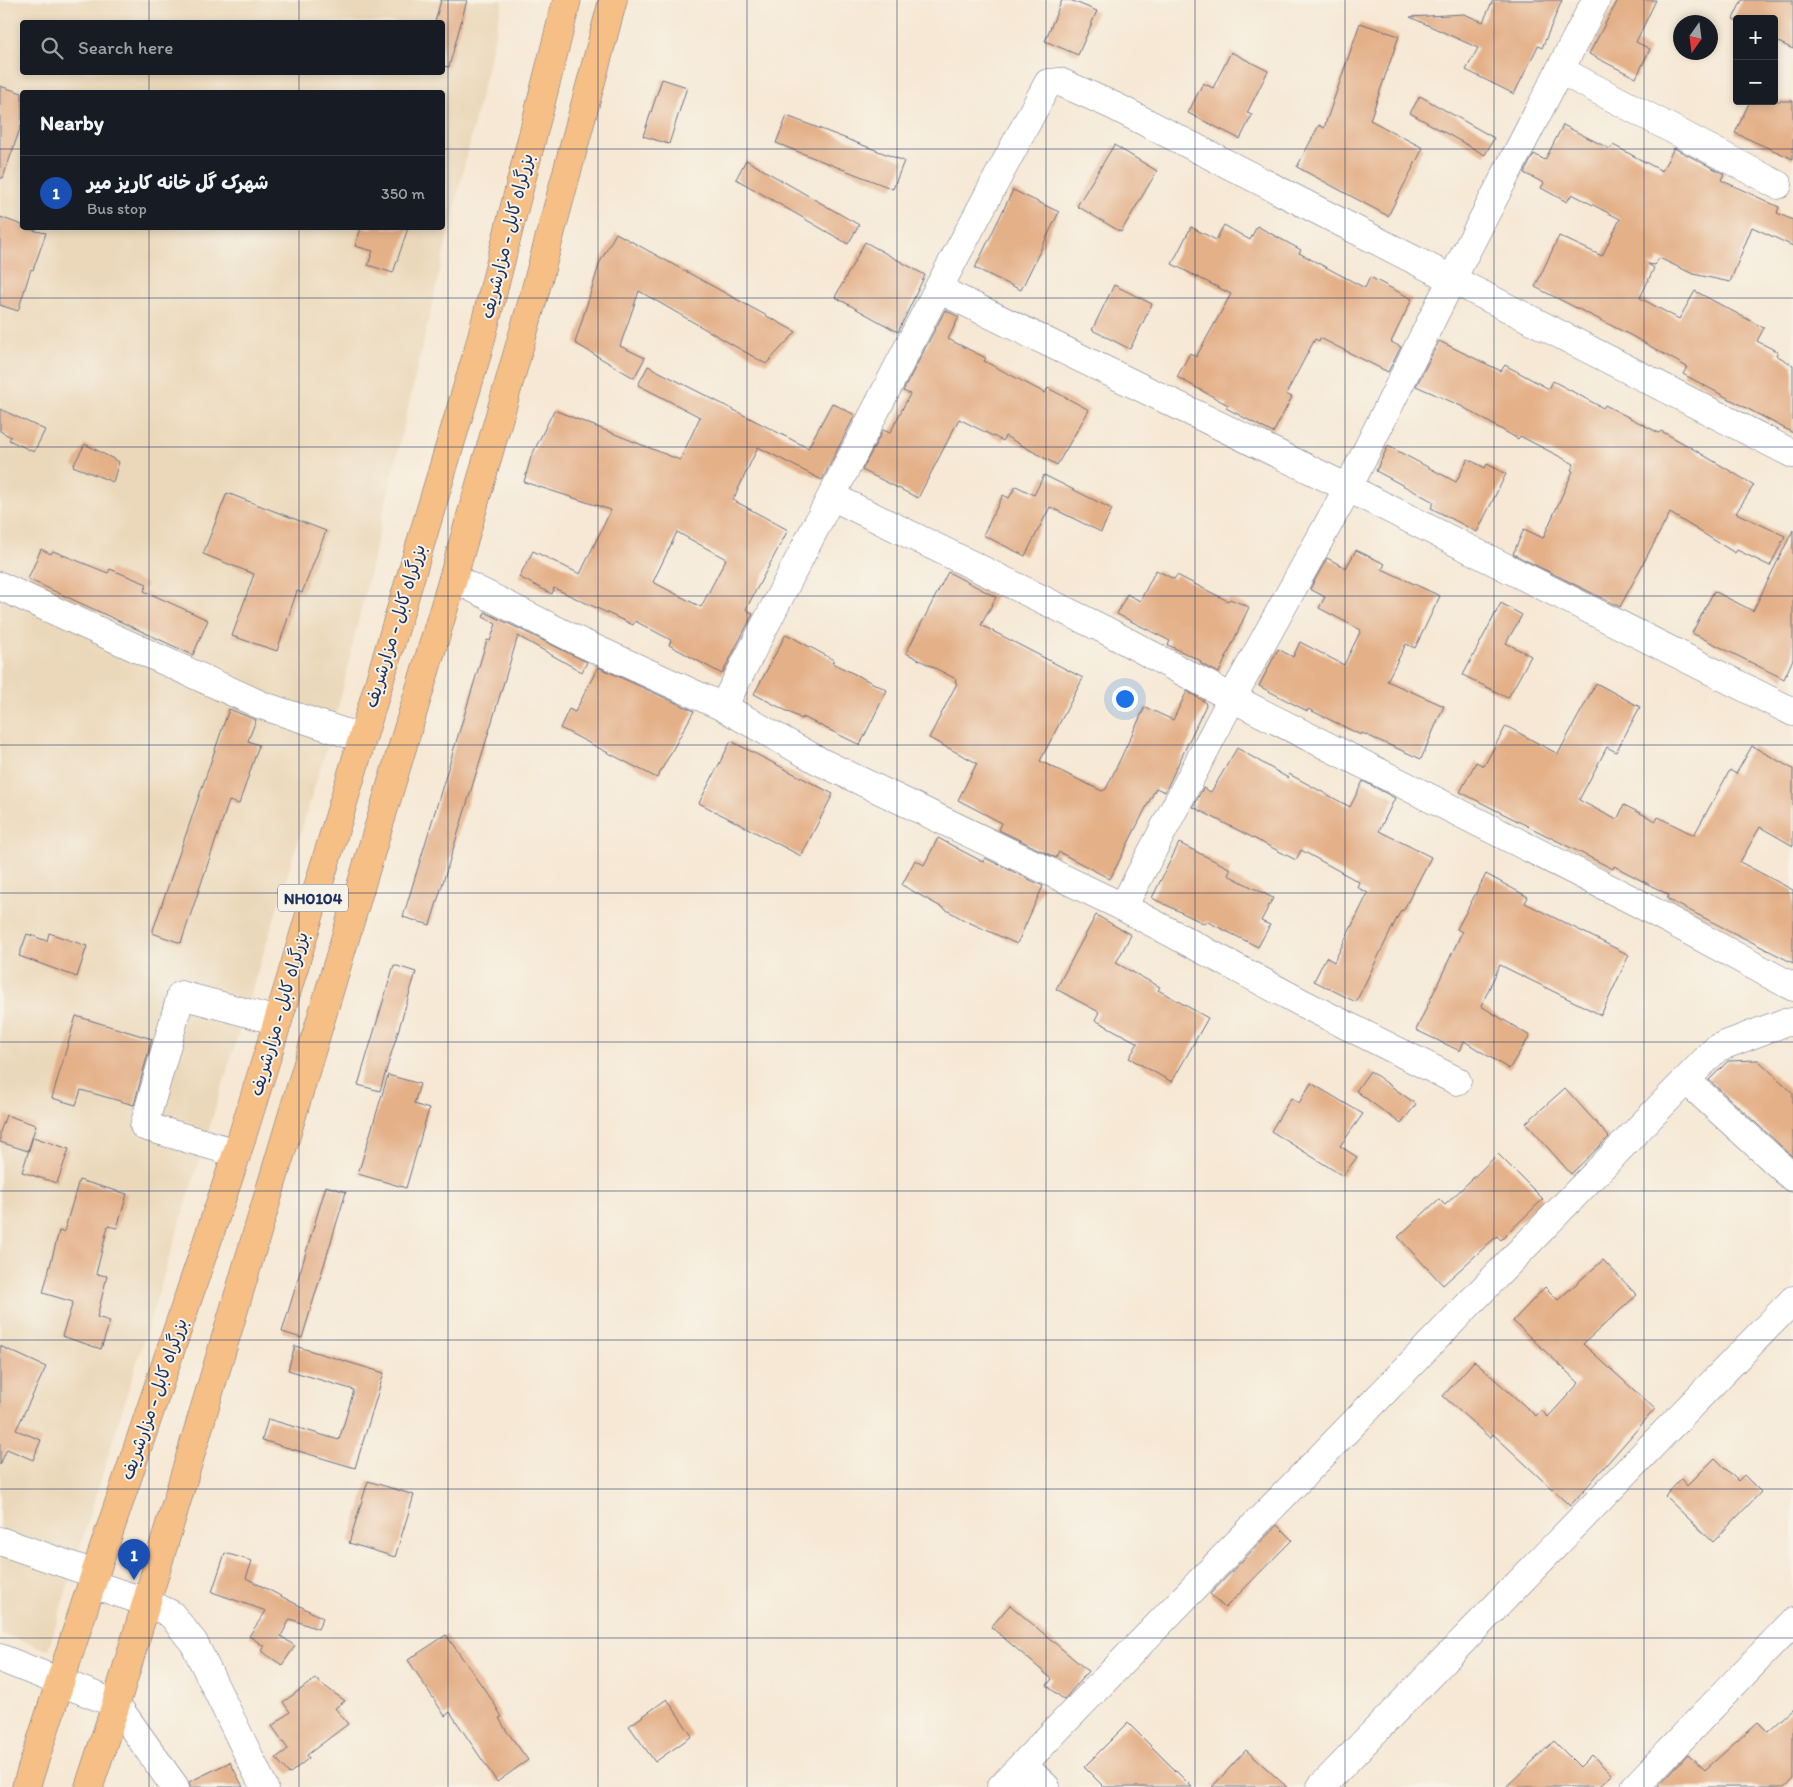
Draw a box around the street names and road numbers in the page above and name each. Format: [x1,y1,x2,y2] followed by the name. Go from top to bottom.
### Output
[476,151,538,321] street label: بزرگراه کابل - مزارشریف
[360,542,430,710] street label: بزرگراه کابل - مزارشریف
[278,884,348,911] road number: NH0104
[245,929,313,1099] street label: بزرگراه کابل - مزارشریف
[116,1315,192,1483] street label: بزرگراه کابل - مزارشریف

